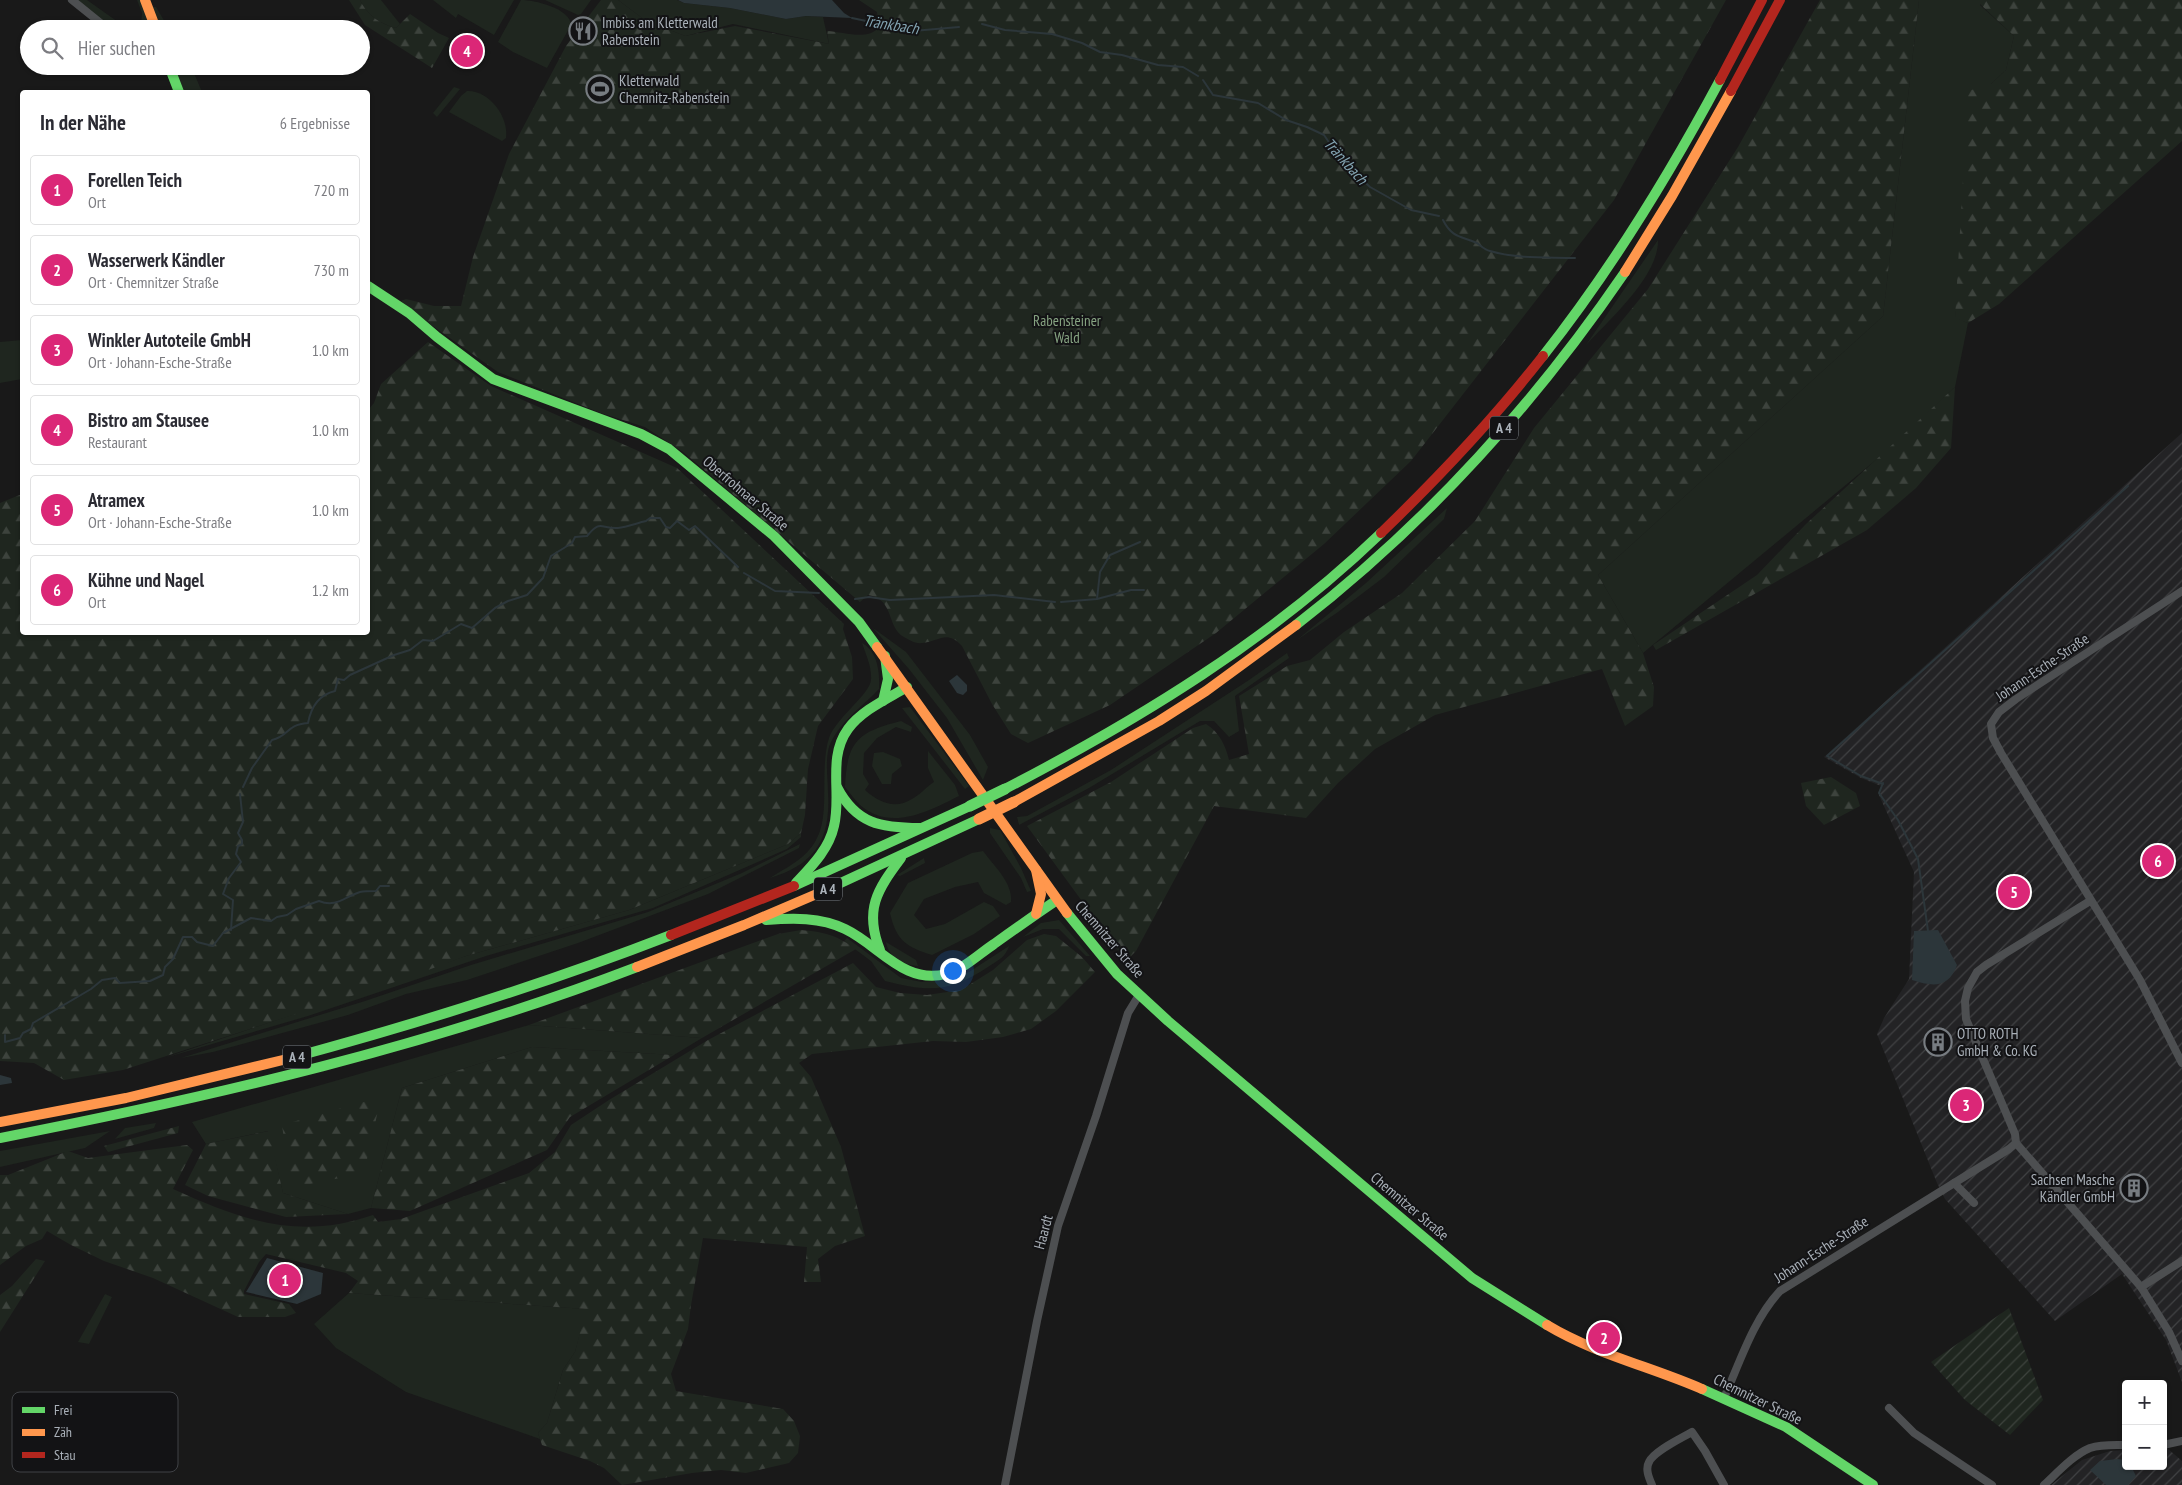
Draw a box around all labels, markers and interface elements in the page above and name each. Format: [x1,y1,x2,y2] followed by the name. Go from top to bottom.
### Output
[862,10,921,38] water label: Tränkbach
[602,13,718,49] place label: Imbiss am Kletterwald Rabenstein
[568,16,598,46] restaurant icon: Imbiss am Kletterwald Rabenstein
[20,20,370,75] search box
[451,32,483,70] pin: 4
[38,34,66,62] icon: search
[78,36,155,60] text: Hier suchen
[619,71,729,107] place label: Kletterwald Chemnitz-Rabenstein
[585,74,615,104] sports icon: Kletterwald Chemnitz-Rabenstein
[40,109,126,136] text: In der Nähe
[280,113,350,133] text: 6 Ergebnisse
[1320,134,1373,189] water label: Tränkbach
[88,168,182,192] text: Forellen Teich
[53,180,61,200] text: 1
[314,180,349,200] text: 720 m
[88,192,106,212] text: Ort
[88,248,225,272] text: Wasserwerk Kändler
[53,260,61,280] text: 2
[314,260,349,280] text: 730 m
[88,272,219,292] text: Ort · Chemnitzer Straße
[1033,311,1102,347] park label: Rabensteiner Wald
[88,328,251,352] text: Winkler Autoteile GmbH
[53,340,61,360] text: 3
[312,340,349,360] text: 1.0 km
[88,352,232,372] text: Ort · Johann-Esche-Straße
[88,408,209,432] text: Bistro am Stausee
[1490,416,1518,439] road number: A 4
[53,420,61,440] text: 4
[312,420,349,440] text: 1.0 km
[88,432,147,452] text: Restaurant
[699,452,793,534] street label: Oberfrohnaer Straße
[88,488,145,512] text: Atramex
[53,500,61,520] text: 5
[312,500,349,520] text: 1.0 km
[88,512,232,532] text: Ort · Johann-Esche-Straße
[88,568,204,592] text: Kühne und Nagel
[53,580,61,600] text: 6
[312,580,349,600] text: 1.2 km
[88,592,106,612] text: Ort
[1991,629,2092,706] street label: Johann-Esche-Straße
[2142,842,2174,880] pin: 6
[1998,873,2030,911] pin: 5
[814,878,842,901] road number: A 4
[1071,896,1149,982] street label: Chemnitzer Straße
[940,958,966,984] your location
[1957,1024,2037,1060] place label: OTTO ROTH GmbH & Co. KG
[1923,1027,1953,1057] building icon: OTTO ROTH GmbH & Co. KG
[283,1046,311,1068] road number: A 4
[1950,1086,1982,1124] pin: 3
[1367,1168,1453,1244] street label: Chemnitzer Straße
[2031,1170,2115,1206] place label: Sachsen Masche Kändler GmbH
[2119,1173,2149,1203] building icon: Sachsen Masche Kändler GmbH
[1770,1212,1872,1287] street label: Johann-Esche-Straße
[1029,1213,1057,1251] street label: Haardt
[269,1261,301,1299] pin: 1
[1588,1319,1620,1357] pin: 2
[1711,1369,1805,1429] street label: Chemnitzer Straße
[2122,1380,2167,1470] map controls
[2122,1380,2167,1425] button: +
[12,1392,178,1472] legend
[54,1401,72,1419] text: Frei
[54,1423,72,1441] text: Zäh
[2122,1425,2167,1470] button: −
[54,1446,76,1464] text: Stau

